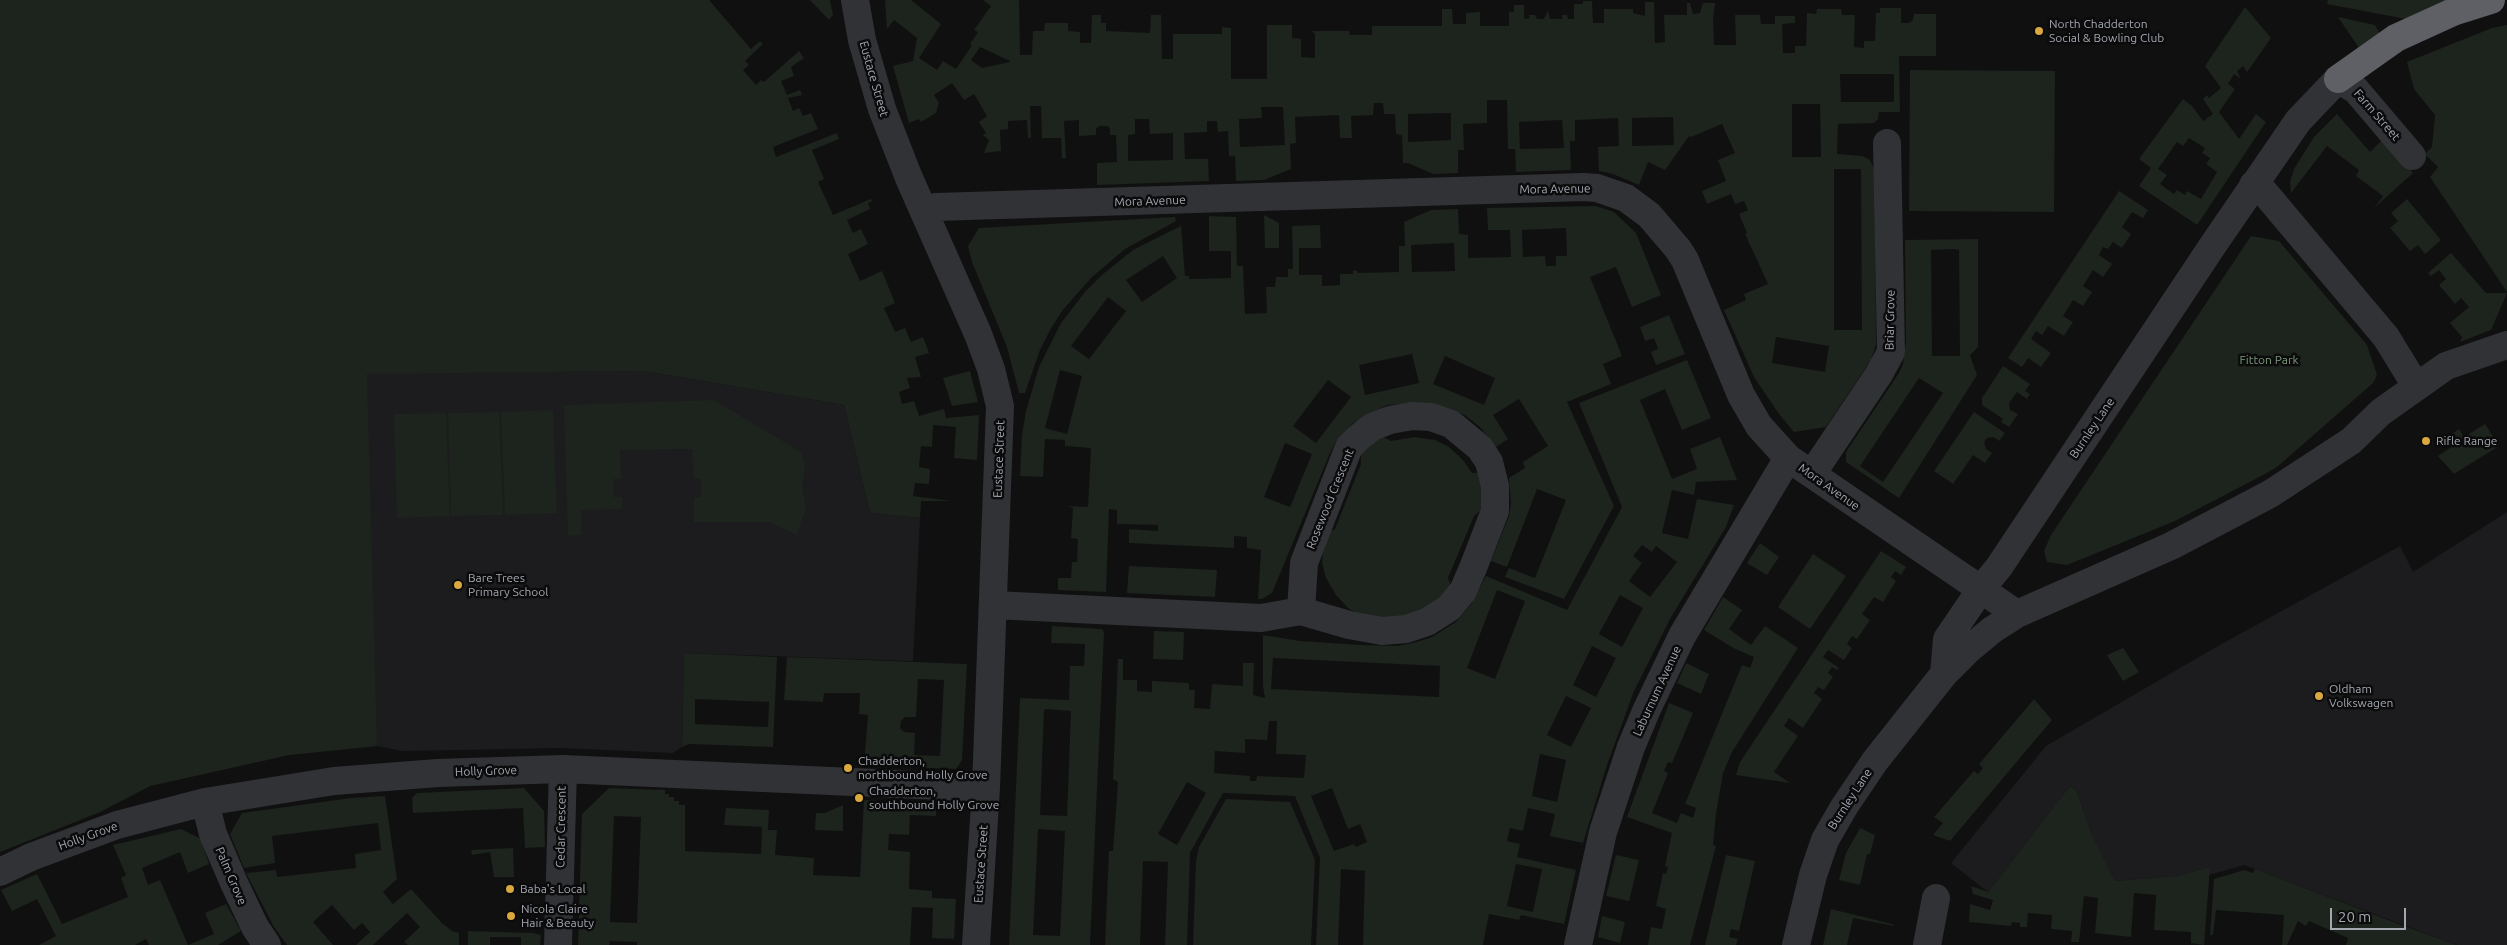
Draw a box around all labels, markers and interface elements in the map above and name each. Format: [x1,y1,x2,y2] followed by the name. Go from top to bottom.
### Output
[2049,17,2164,45] place label: North Chadderton Social & Bowling Club
[2033,25,2045,37] marker: North Chadderton Social & Bowling Club
[856,40,892,118] street label: Eustace Street
[2351,86,2403,144] street label: Farm Street
[1519,181,1591,197] street label: Mora Avenue
[1114,193,1186,209] street label: Mora Avenue
[1882,290,1898,350] street label: Briar Grove
[2239,353,2299,367] park label: Fitton Park
[2066,395,2118,461] street label: Burnley Lane
[990,420,1008,498] street label: Eustace Street
[2436,434,2497,448] place label: Rifle Range
[2420,435,2432,447] marker: Rifle Range
[1303,447,1357,551] street label: Rosewood Crescent
[1796,461,1862,513] street label: Mora Avenue
[468,571,548,599] place label: Bare Trees Primary School
[452,579,464,591] marker: Bare Trees Primary School
[1630,644,1684,738] street label: Laburnum Avenue
[2329,682,2393,710] place label: Oldham Volkswagen
[2313,690,2325,702] marker: Oldham Volkswagen
[858,754,988,782] place label: Chadderton, northbound Holly Grove
[842,762,854,774] marker: Chadderton, northbound Holly Grove
[455,763,517,779] street label: Holly Grove
[1825,766,1875,832] street label: Burnley Lane
[869,784,999,812] place label: Chadderton, southbound Holly Grove
[553,786,569,868] street label: Cedar Crescent
[853,792,865,804] marker: Chadderton, southbound Holly Grove
[56,819,120,853] street label: Holly Grove
[971,825,991,903] street label: Eustace Street
[212,845,250,907] street label: Palm Grove
[520,882,586,896] place label: Baba's Local
[504,883,516,895] marker: Baba's Local
[2332,898,2408,930] scale bar
[521,902,594,930] place label: Nicola Claire Hair & Beauty
[2338,908,2371,925] text: 20 m
[505,910,517,922] marker: Nicola Claire Hair & Beauty

